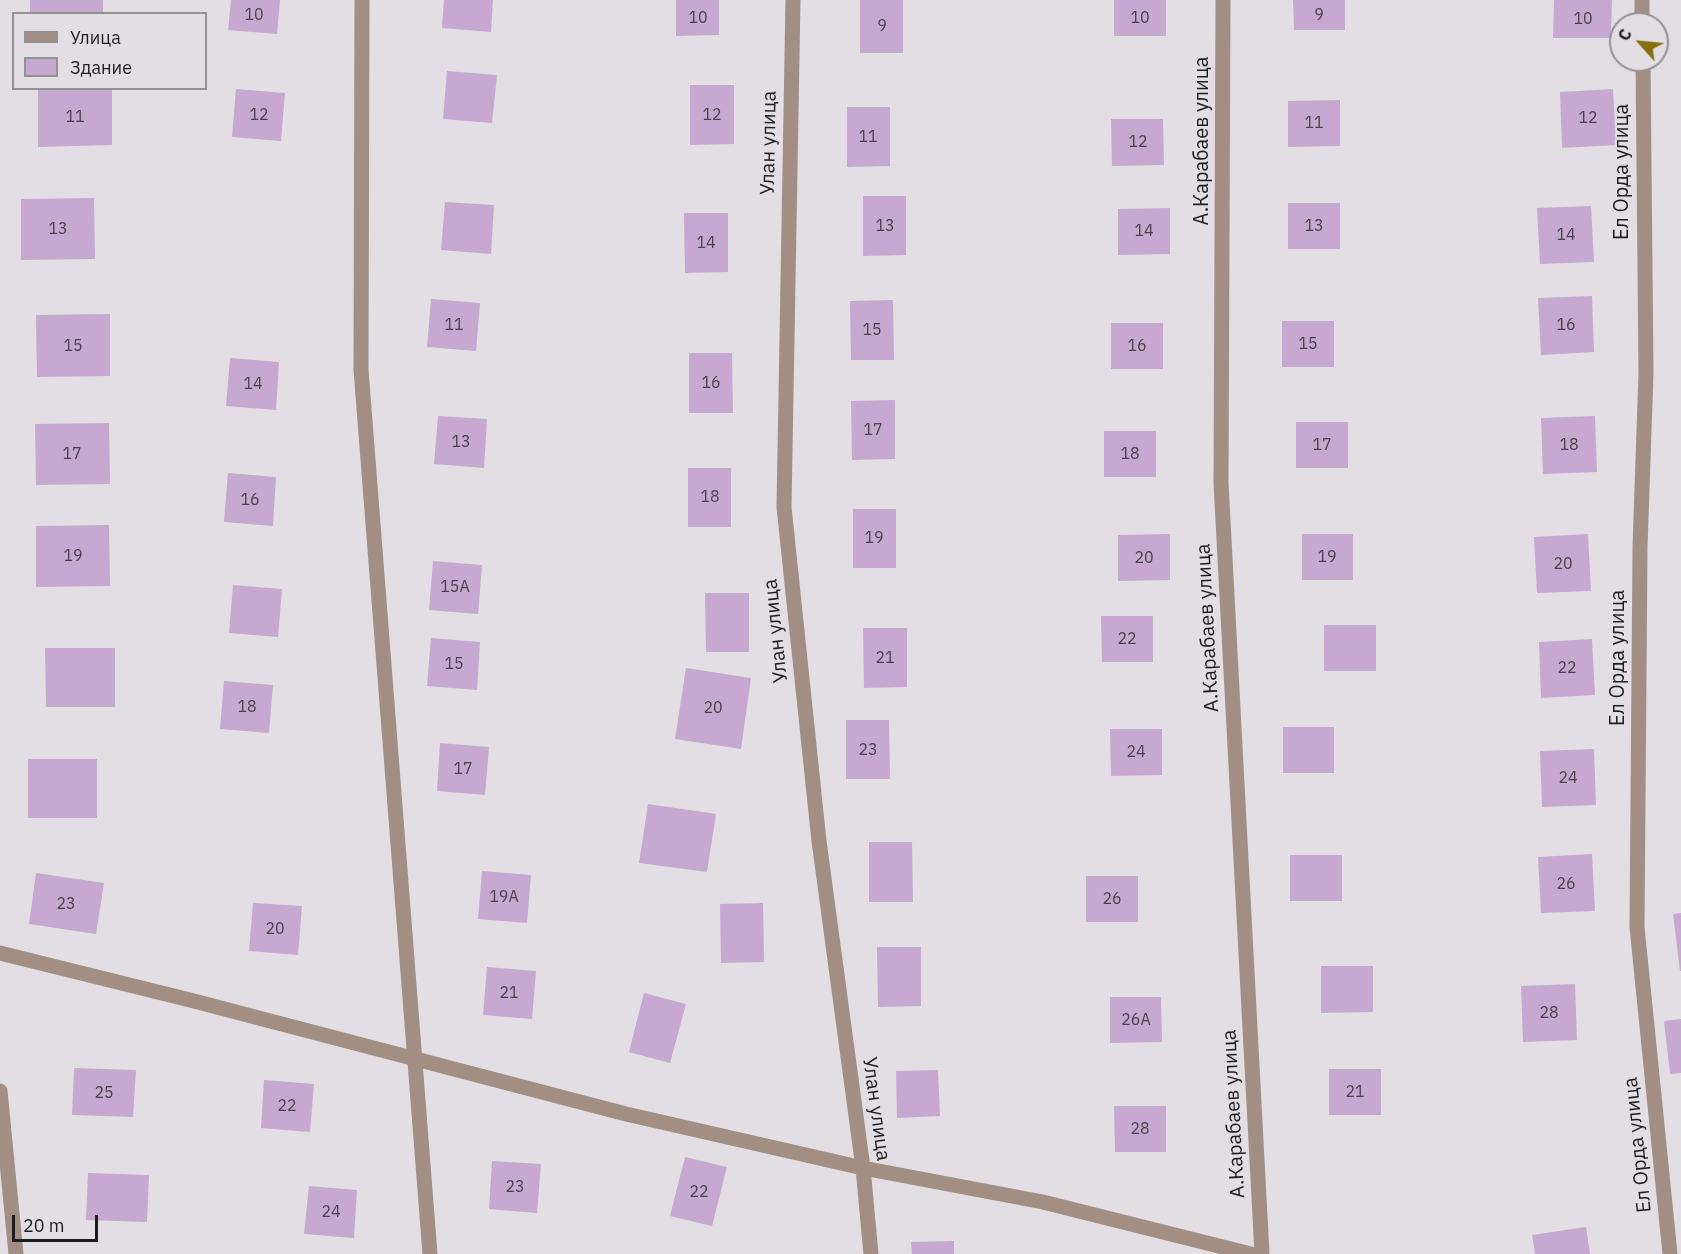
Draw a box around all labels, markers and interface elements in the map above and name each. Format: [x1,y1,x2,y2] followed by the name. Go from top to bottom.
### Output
[244,5,264,25] house number: 10
[1314,5,1324,25] house number: 9
[688,8,708,28] house number: 10
[1130,8,1150,28] house number: 10
[1573,9,1593,29] house number: 10
[12,12,207,90] legend
[1609,12,1669,72] north arrow
[877,16,887,36] house number: 9
[70,26,121,49] text: Улица
[1613,26,1636,44] text: С
[70,56,132,79] text: Здание
[1190,57,1214,225] street label: А.Карабаев улица
[756,91,782,195] street label: Улан улица
[1610,104,1634,240] street label: Ел Орда улица
[249,105,269,125] house number: 12
[702,105,722,125] house number: 12
[65,107,85,127] house number: 11
[1578,108,1598,128] house number: 12
[1304,113,1324,133] house number: 11
[858,127,878,147] house number: 11
[1128,132,1148,152] house number: 12
[875,216,895,236] house number: 13
[1304,216,1324,236] house number: 13
[48,219,68,239] house number: 13
[1134,221,1154,241] house number: 14
[1556,225,1576,245] house number: 14
[696,233,716,253] house number: 14
[444,315,464,335] house number: 11
[1556,315,1576,335] house number: 16
[862,320,882,340] house number: 15
[1298,334,1318,354] house number: 15
[63,336,83,356] house number: 15
[1127,336,1147,356] house number: 16
[701,373,721,393] house number: 16
[243,374,263,394] house number: 14
[863,420,883,440] house number: 17
[451,432,471,452] house number: 13
[1312,435,1332,455] house number: 17
[1559,435,1579,455] house number: 18
[62,444,82,464] house number: 17
[1120,444,1140,464] house number: 18
[700,487,720,507] house number: 18
[240,490,260,510] house number: 16
[864,528,884,548] house number: 19
[1192,543,1224,713] street label: А.Карабаев улица
[63,546,83,566] house number: 19
[1317,547,1337,567] house number: 19
[1134,548,1154,568] house number: 20
[1553,554,1573,574] house number: 20
[440,577,470,597] house number: 15А
[759,578,793,684] street label: Улан улица
[1606,590,1630,726] street label: Ел Орда улица
[1117,629,1137,649] house number: 22
[875,648,895,668] house number: 21
[444,654,464,674] house number: 15
[1557,658,1577,678] house number: 22
[237,697,257,717] house number: 18
[703,698,723,718] house number: 20
[858,740,878,760] house number: 23
[1126,742,1146,762] house number: 24
[453,759,473,779] house number: 17
[1558,768,1578,788] house number: 24
[1556,874,1576,894] house number: 26
[489,887,519,907] house number: 19А
[1102,889,1122,909] house number: 26
[56,894,76,914] house number: 23
[265,919,285,939] house number: 20
[499,983,519,1003] house number: 21
[1539,1003,1559,1023] house number: 28
[1121,1010,1151,1030] house number: 26А
[1218,1029,1250,1199] street label: А.Карабаев улица
[857,1056,895,1162] street label: Улан улица
[1619,1076,1657,1214] street label: Ел Орда улица
[1345,1082,1365,1102] house number: 21
[94,1083,114,1103] house number: 25
[277,1096,297,1116] house number: 22
[1130,1119,1150,1139] house number: 28
[505,1177,525,1197] house number: 23
[689,1182,709,1202] house number: 22
[321,1202,341,1222] house number: 24
[15,1203,100,1241] scale bar
[23,1214,65,1237] text: 20 m

